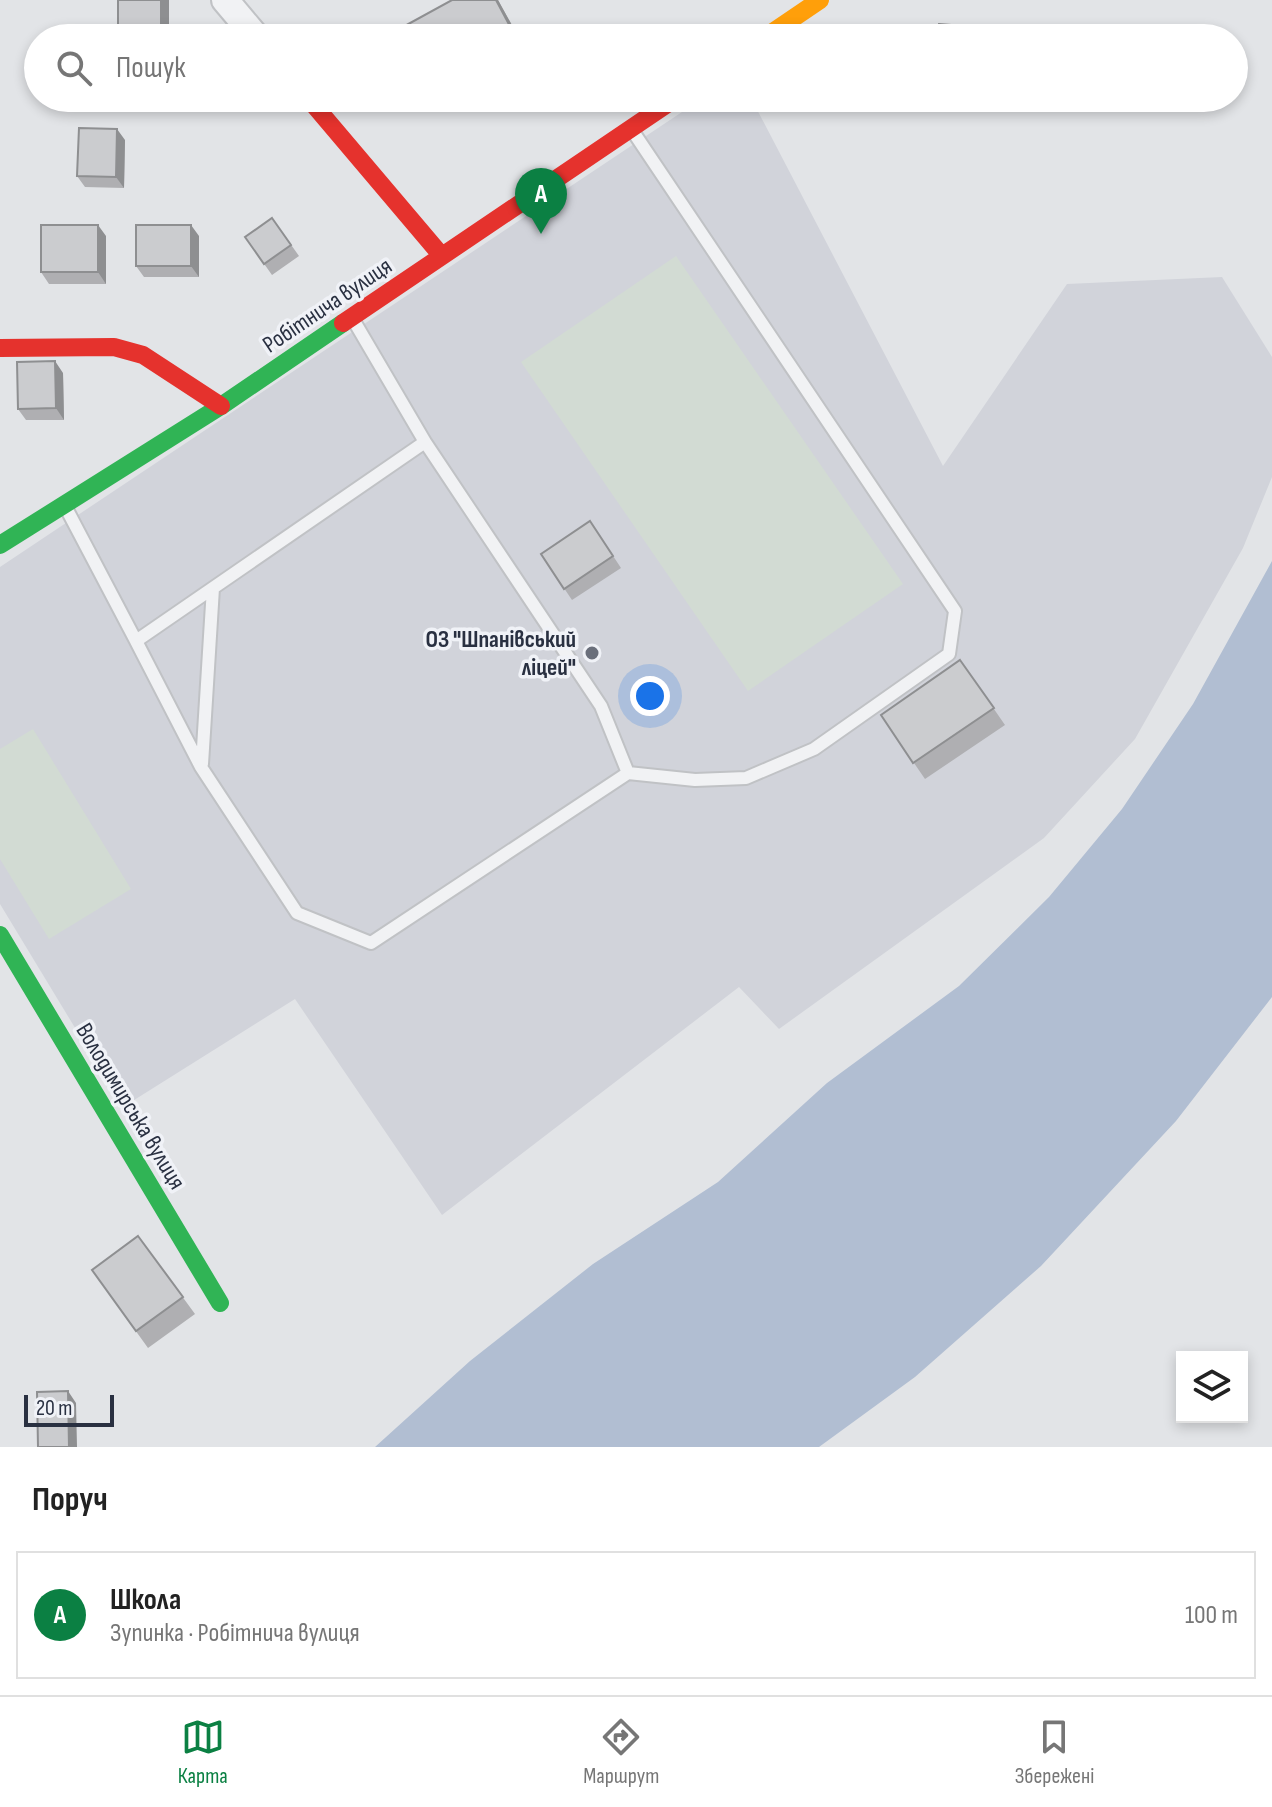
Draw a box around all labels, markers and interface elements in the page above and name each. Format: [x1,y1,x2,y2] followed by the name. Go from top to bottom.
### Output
[24,24,1248,112] search box
[52,46,96,90] icon: search
[116,50,186,86] text: Пошук
[515,168,567,234] pin: A
[257,252,397,359] street label: Робітнича вулиця
[425,625,576,682] place label: ОЗ "Шпанівський ліцей"
[583,644,601,662] marker: ОЗ "Шпанівський ліцей"
[630,676,670,716] your location
[70,1018,192,1195] street label: Володимирська вулиця
[1176,1351,1248,1423] map controls
[1176,1351,1248,1423] button: layers
[24,1391,114,1427] scale bar
[36,1395,73,1422] text: 20 m
[32,1479,108,1520] text: Поруч
[110,1582,181,1618] text: Школа
[54,1600,66,1631] text: A
[1185,1600,1238,1631] text: 100 m
[110,1618,360,1649] text: Зупинка · Робітнича вулиця
[178,1715,228,1790] tab: Карта
[583,1715,659,1790] tab: Маршрут
[1015,1715,1094,1790] tab: Збережені

